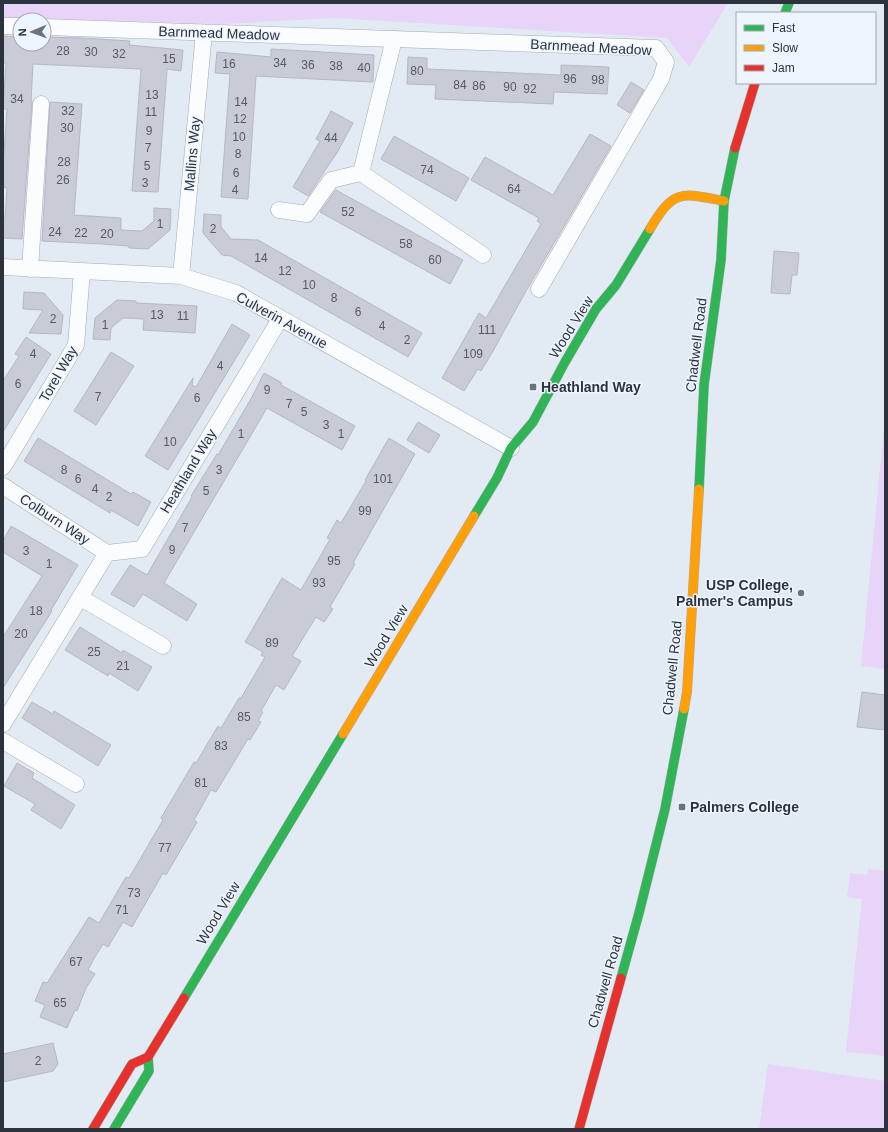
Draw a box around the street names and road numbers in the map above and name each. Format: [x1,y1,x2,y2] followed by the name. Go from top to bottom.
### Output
[158,23,281,43] street label: Barnmead Meadow
[530,36,653,58] street label: Barnmead Meadow
[181,116,203,192] street label: Mallins Way
[234,288,331,352] street label: Culverin Avenue
[546,292,597,361] street label: Wood View
[682,297,710,393] street label: Chadwell Road
[36,343,80,405] street label: Torel Way
[157,426,219,516] street label: Heathland Way
[17,490,93,548] street label: Colburn Way
[361,601,411,670] street label: Wood View
[659,620,685,716] street label: Chadwell Road
[193,878,243,947] street label: Wood View
[584,934,626,1030] street label: Chadwell Road

